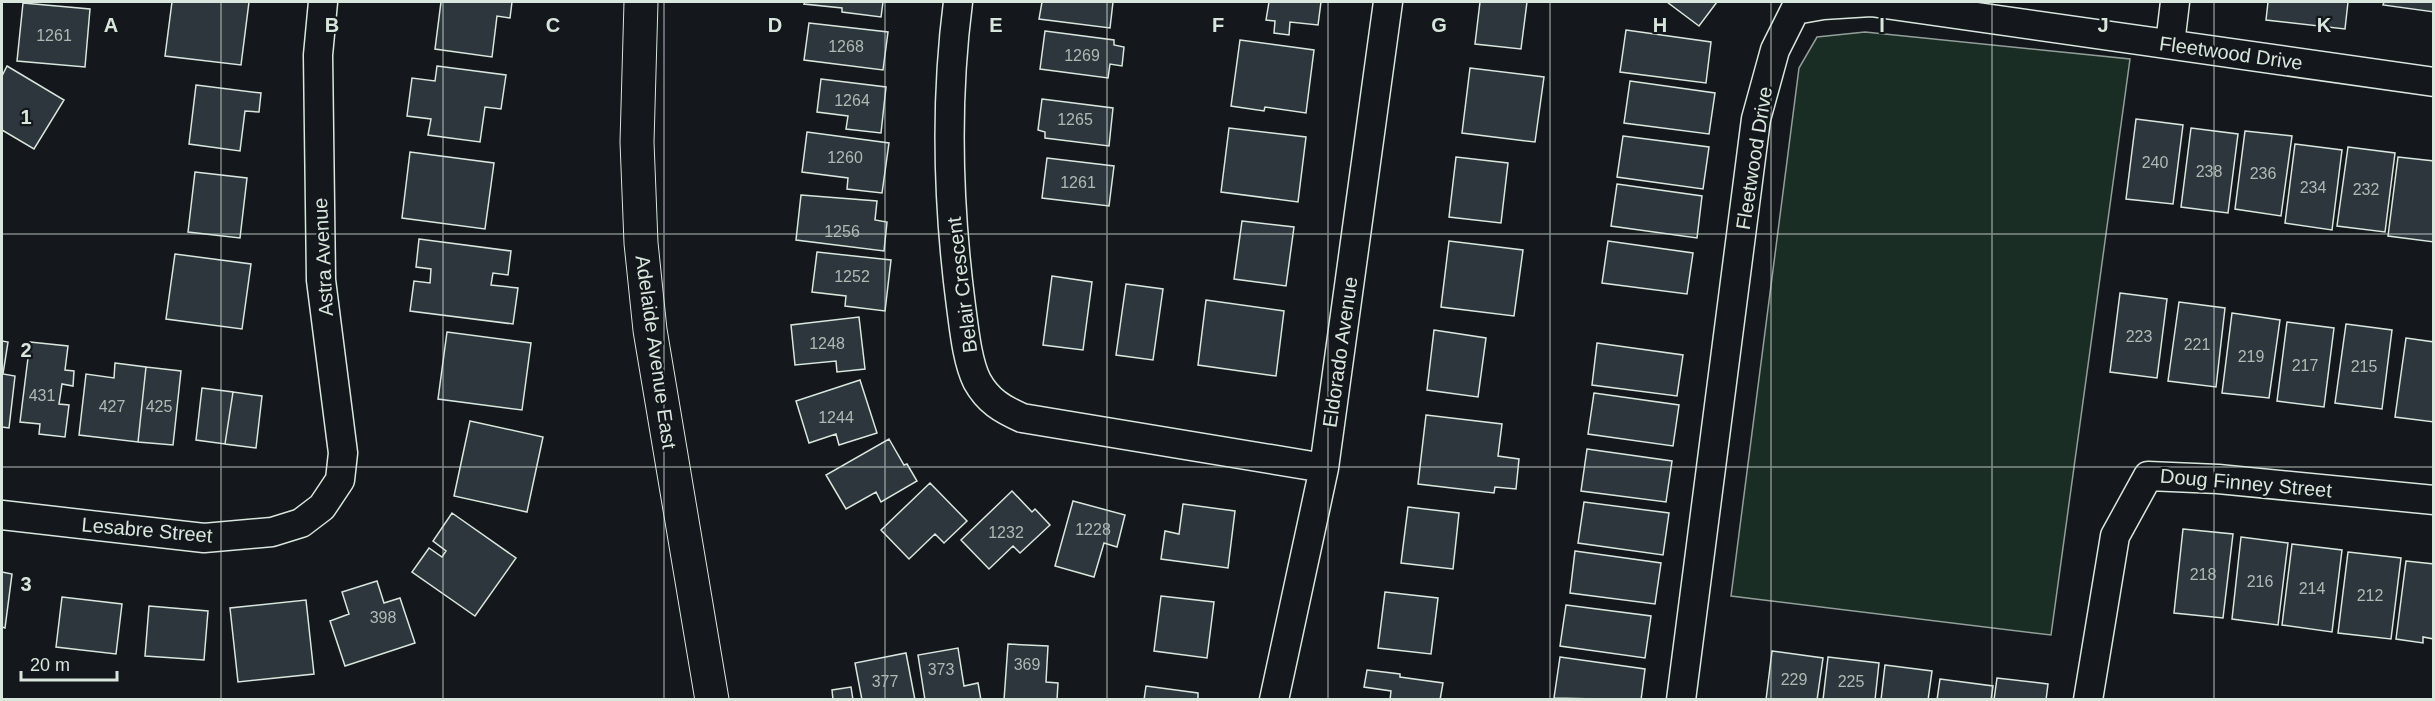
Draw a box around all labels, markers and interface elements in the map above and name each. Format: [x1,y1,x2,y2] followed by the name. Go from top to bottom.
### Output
[104,14,118,36] text: A
[325,14,339,36] text: B
[546,14,560,36] text: C
[768,14,782,36] text: D
[989,14,1003,36] text: E
[1212,14,1224,36] text: F
[1431,14,1447,36] text: G
[1653,14,1667,36] text: H
[1879,14,1885,36] text: I
[2097,14,2109,36] text: J
[2317,14,2332,36] text: K
[36,27,72,44] house number: 1261
[2158,32,2304,74] street label: Fleetwood Drive
[828,38,864,55] house number: 1268
[1064,47,1100,64] house number: 1269
[1732,85,1776,231] street label: Fleetwood Drive
[834,92,870,109] house number: 1264
[20,106,32,128] text: 1
[1057,111,1093,128] house number: 1265
[827,149,863,166] house number: 1260
[2142,154,2168,171] house number: 240
[2196,163,2222,180] house number: 238
[2250,165,2276,182] house number: 236
[1060,174,1096,191] house number: 1261
[2300,179,2326,196] house number: 234
[2353,181,2379,198] house number: 232
[309,197,337,317] street label: Astra Avenue
[943,215,981,354] street label: Belair Crescent
[824,223,860,240] house number: 1256
[632,254,681,451] street label: Adelaide Avenue East
[834,268,870,285] house number: 1252
[1319,275,1361,429] street label: Eldorado Avenue
[2126,328,2152,345] house number: 223
[809,335,845,352] house number: 1248
[2184,336,2210,353] house number: 221
[20,339,32,361] text: 2
[2238,348,2264,365] house number: 219
[2292,357,2318,374] house number: 217
[2351,358,2377,375] house number: 215
[29,387,55,404] house number: 431
[99,398,125,415] house number: 427
[146,398,172,415] house number: 425
[818,409,854,426] house number: 1244
[2159,465,2333,502] street label: Doug Finney Street
[81,513,214,547] street label: Lesabre Street
[1075,521,1111,538] house number: 1228
[988,524,1024,541] house number: 1232
[2190,566,2216,583] house number: 218
[20,573,32,595] text: 3
[2247,573,2273,590] house number: 216
[2299,580,2325,597] house number: 214
[2357,587,2383,604] house number: 212
[370,609,396,626] house number: 398
[21,644,117,682] scale bar
[30,655,70,675] text: 20 m
[1014,656,1040,673] house number: 369
[928,661,954,678] house number: 373
[1781,671,1807,688] house number: 229
[872,673,898,690] house number: 377
[1838,673,1864,690] house number: 225

